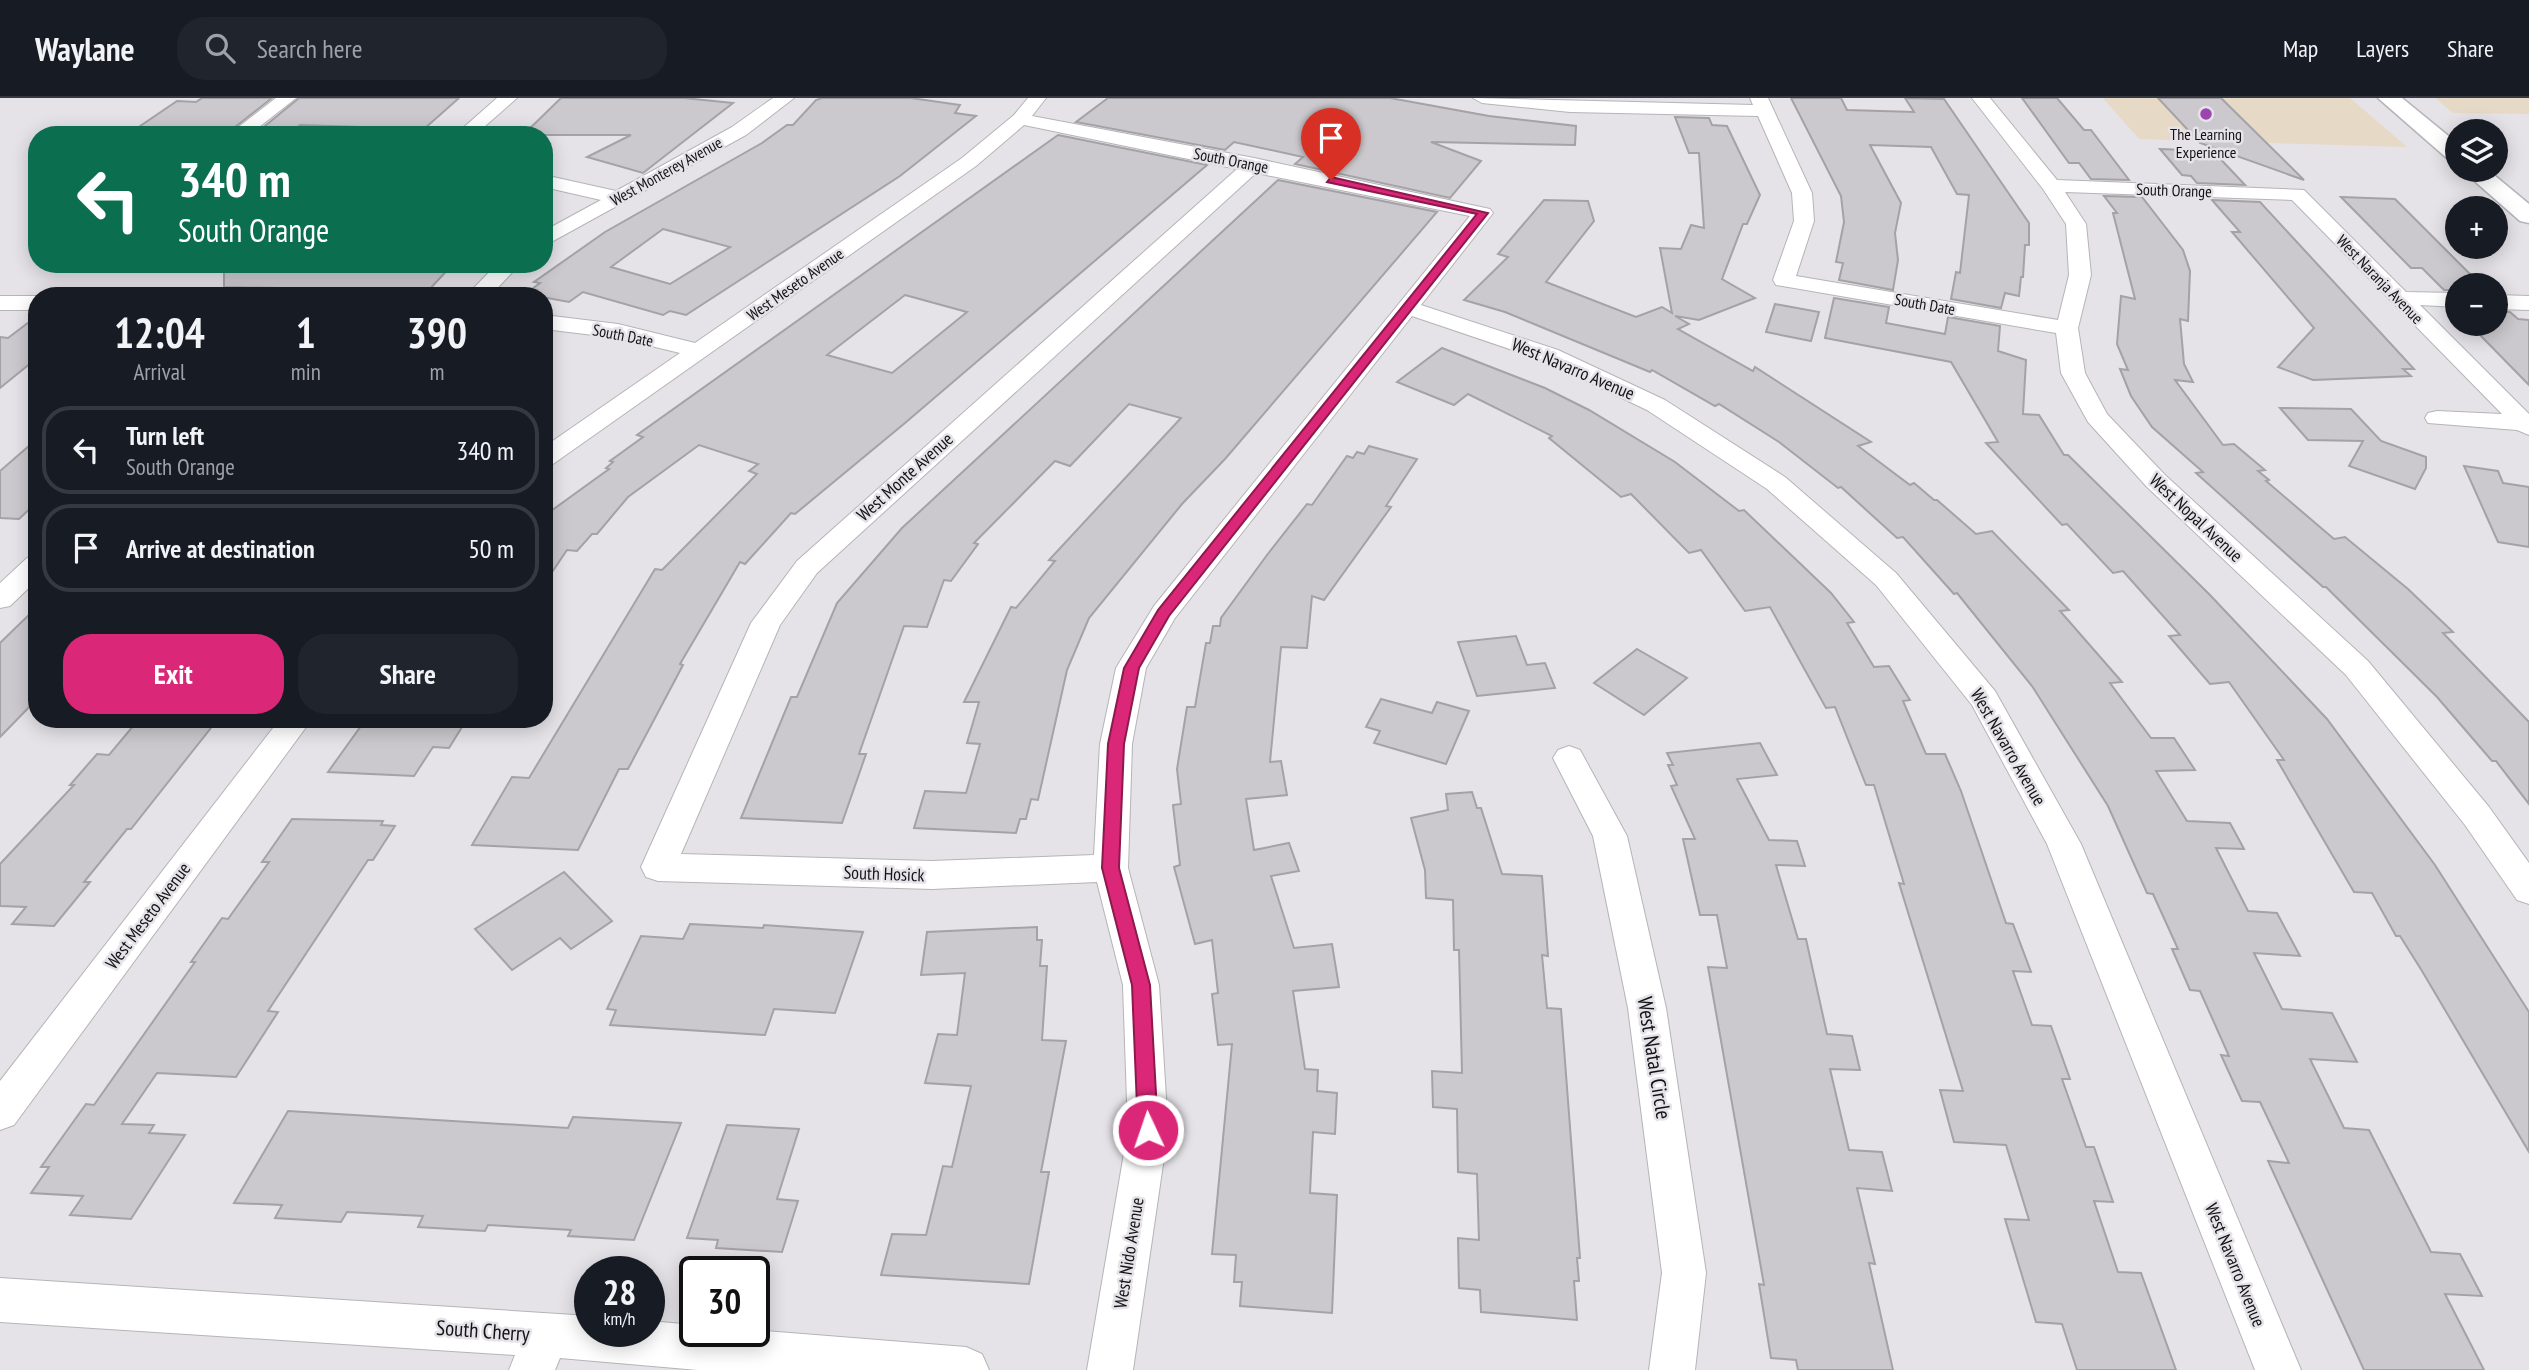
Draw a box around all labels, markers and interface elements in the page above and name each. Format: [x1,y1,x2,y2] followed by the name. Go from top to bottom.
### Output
[177,17,667,80] search box
[35,27,135,70] text: Waylane
[201,29,239,67] icon: search
[257,32,362,65] text: Search here
[2283,33,2318,64] text: Map
[2356,33,2409,64] text: Layers
[2447,33,2494,64] text: Share
[2198,106,2214,122] marker: The Learning Experience
[1301,108,1361,180] pin
[1312,119,1350,157] icon: arrive
[2445,119,2508,336] map controls
[2445,119,2508,182] button: layers
[2170,124,2242,162] place label: The Learning Experience
[607,132,725,210] street label: West Monterey Avenue
[1192,143,1270,177] street label: South Orange
[178,147,291,211] text: 340 m
[63,154,154,245] icon: left
[2136,179,2212,201] street label: South Orange
[2445,196,2508,259] button: +
[178,209,329,251] text: South Orange
[2332,230,2428,328] street label: West Naranja Avenue
[743,243,847,325] street label: West Meseto Avenue
[2445,273,2508,336] button: −
[1893,289,1957,319] street label: South Date
[114,305,205,360] text: 12:04
[296,305,316,360] text: 1
[407,305,467,360] text: 390
[591,319,655,351] street label: South Date
[1508,332,1638,405] street label: West Navarro Avenue
[133,357,185,386] text: Arrival
[291,357,321,386] text: min
[429,357,444,386] text: m
[126,419,204,452] text: Turn left
[852,427,958,526] street label: West Monte Avenue
[67,431,105,469] icon: left
[456,434,514,467] text: 340 m
[126,452,235,481] text: South Orange
[2145,469,2248,567] street label: West Nopal Avenue
[67,529,105,567] icon: arrive
[126,532,315,565] text: Arrive at destination
[468,532,514,565] text: 50 m
[63,634,284,714] button: Exit
[298,634,518,714] button: Share
[1966,684,2051,809] street label: West Navarro Avenue
[100,858,195,974] street label: West Meseto Avenue
[843,861,925,886] street label: South Hosick
[1631,995,1677,1121] street label: West Natal Circle
[1111,1093,1185,1167] position arrow
[1108,1196,1149,1310] street label: West Nido Avenue
[2200,1200,2271,1330] street label: West Navarro Avenue
[679,1256,770,1347] speed limit sign: 30
[603,1269,636,1315] text: 28
[604,1307,635,1330] text: km/h
[435,1314,531,1347] street label: South Cherry

